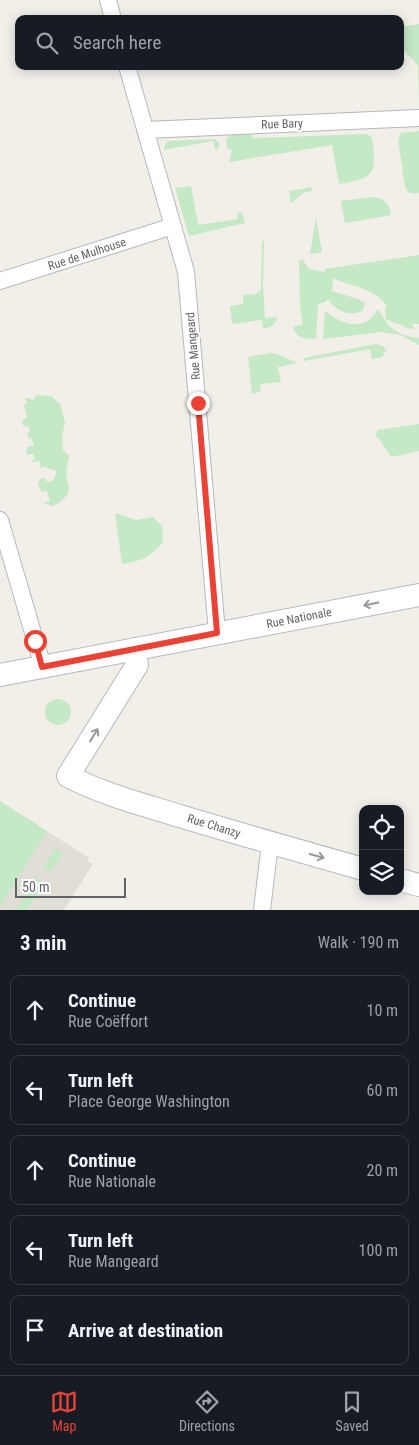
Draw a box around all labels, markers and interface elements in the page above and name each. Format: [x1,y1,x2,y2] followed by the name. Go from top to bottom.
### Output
[15,15,404,70] search box
[33,29,61,57] icon: search
[73,31,161,54] text: Search here
[261,116,303,132] street label: Rue Bary
[46,235,128,273] street label: Rue de Mulhouse
[183,311,203,380] street label: Rue Mangeard
[187,392,210,415] route end
[363,600,379,609] one-way arrow
[265,605,333,631] street label: Rue Nationale
[24,630,47,653] route start
[90,728,100,742] one-way arrow
[359,805,404,895] map controls
[359,805,404,850] button: locate
[186,811,242,841] street label: Rue Chanzy
[359,850,404,895] button: layers
[308,852,324,861] one-way arrow
[15,875,126,898] scale bar
[22,879,50,895] text: 50 m
[20,931,67,955] text: 3 min
[318,933,399,952] text: Walk · 190 m
[68,989,136,1012] text: Continue
[21,996,49,1024] icon: ahead
[366,1001,398,1020] text: 10 m
[68,1012,148,1031] text: Rue Coëffort
[68,1069,133,1092] text: Turn left
[21,1076,49,1104] icon: left
[366,1081,398,1100] text: 60 m
[68,1092,230,1111] text: Place George Washington
[68,1149,136,1172] text: Continue
[21,1156,49,1184] icon: ahead
[366,1161,398,1180] text: 20 m
[68,1172,156,1191] text: Rue Nationale
[68,1229,133,1252] text: Turn left
[21,1236,49,1264] icon: left
[359,1241,398,1260] text: 100 m
[68,1252,159,1271] text: Rue Mangeard
[21,1316,49,1344] icon: arrive
[68,1319,223,1342] text: Arrive at destination
[50,1388,78,1434] tab: Map
[179,1388,235,1434] tab: Directions
[335,1388,369,1434] tab: Saved

